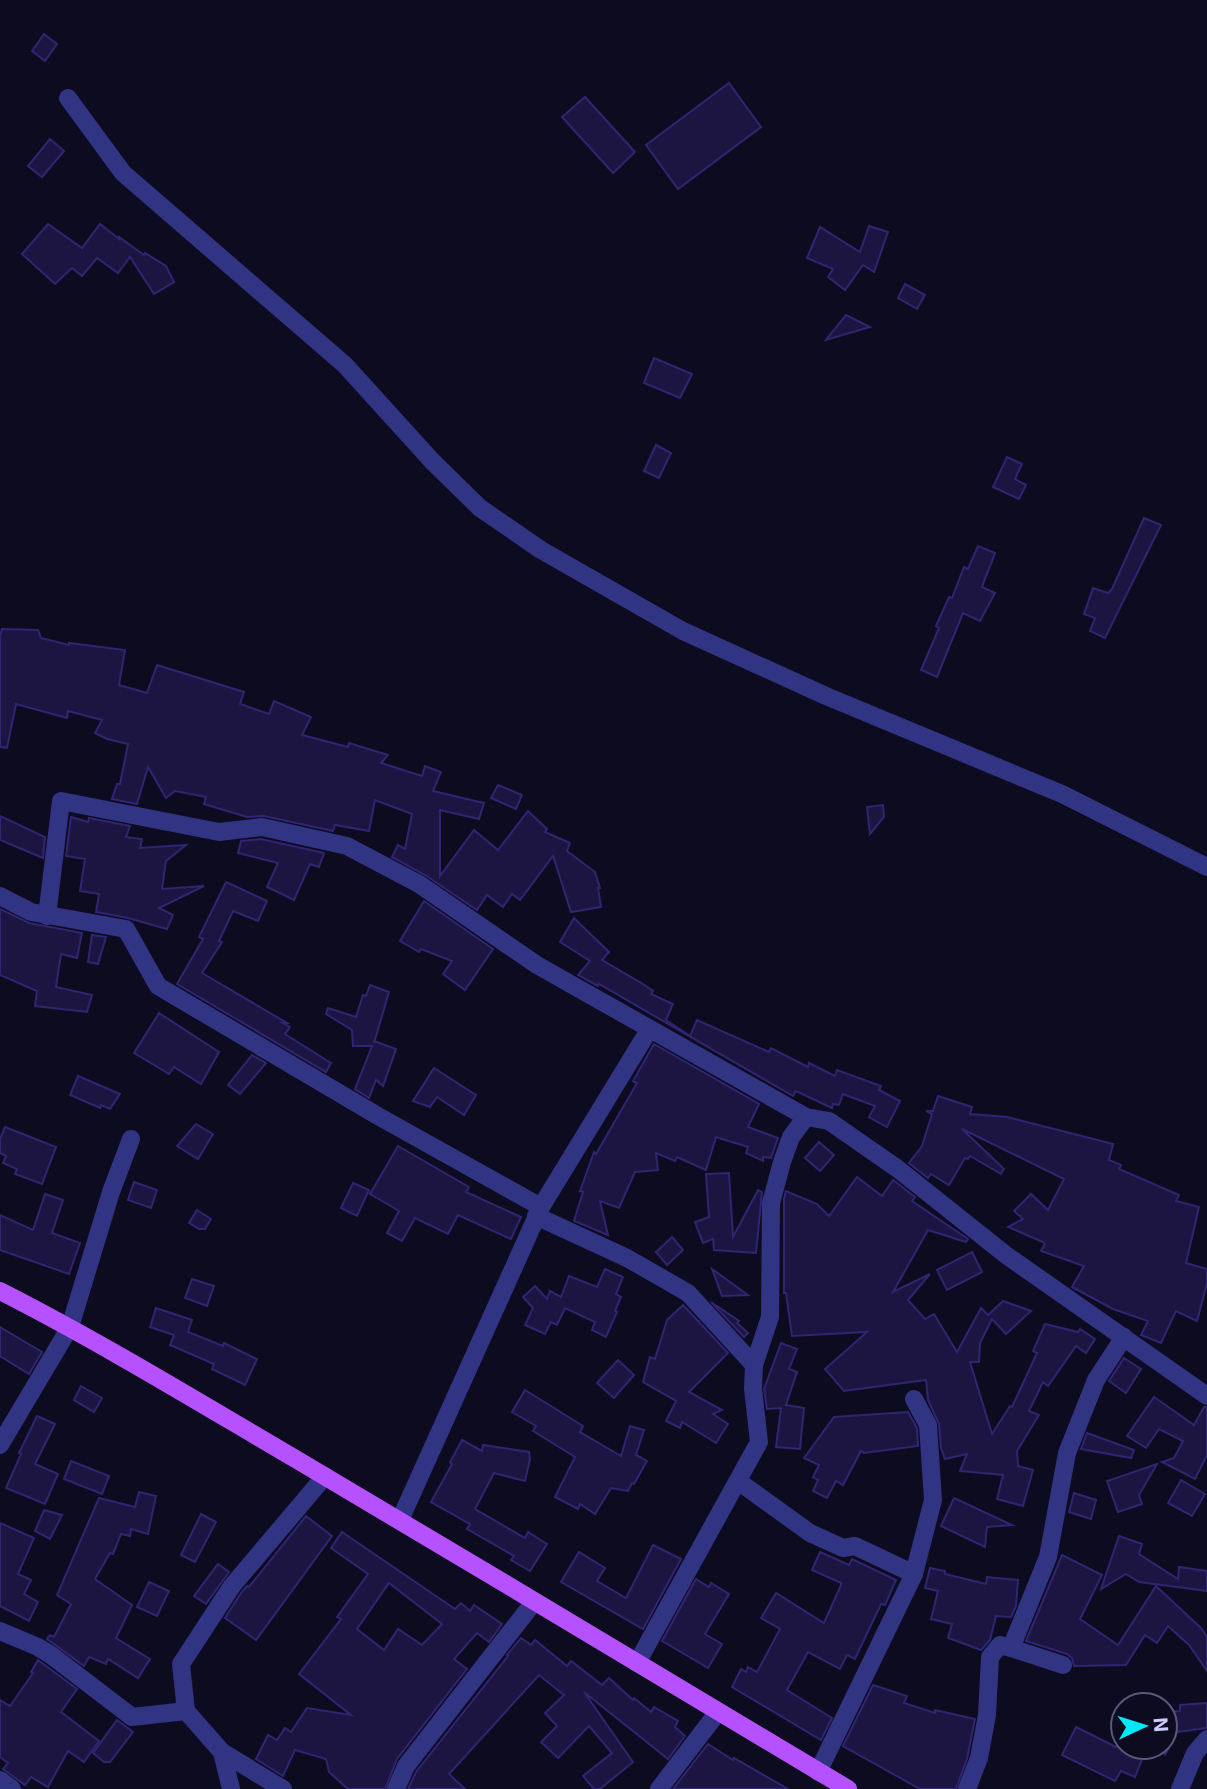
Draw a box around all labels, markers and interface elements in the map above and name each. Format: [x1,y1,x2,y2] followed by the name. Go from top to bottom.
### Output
[1109,1691,1179,1761] north arrow
[1148,1717,1172,1733] text: N

